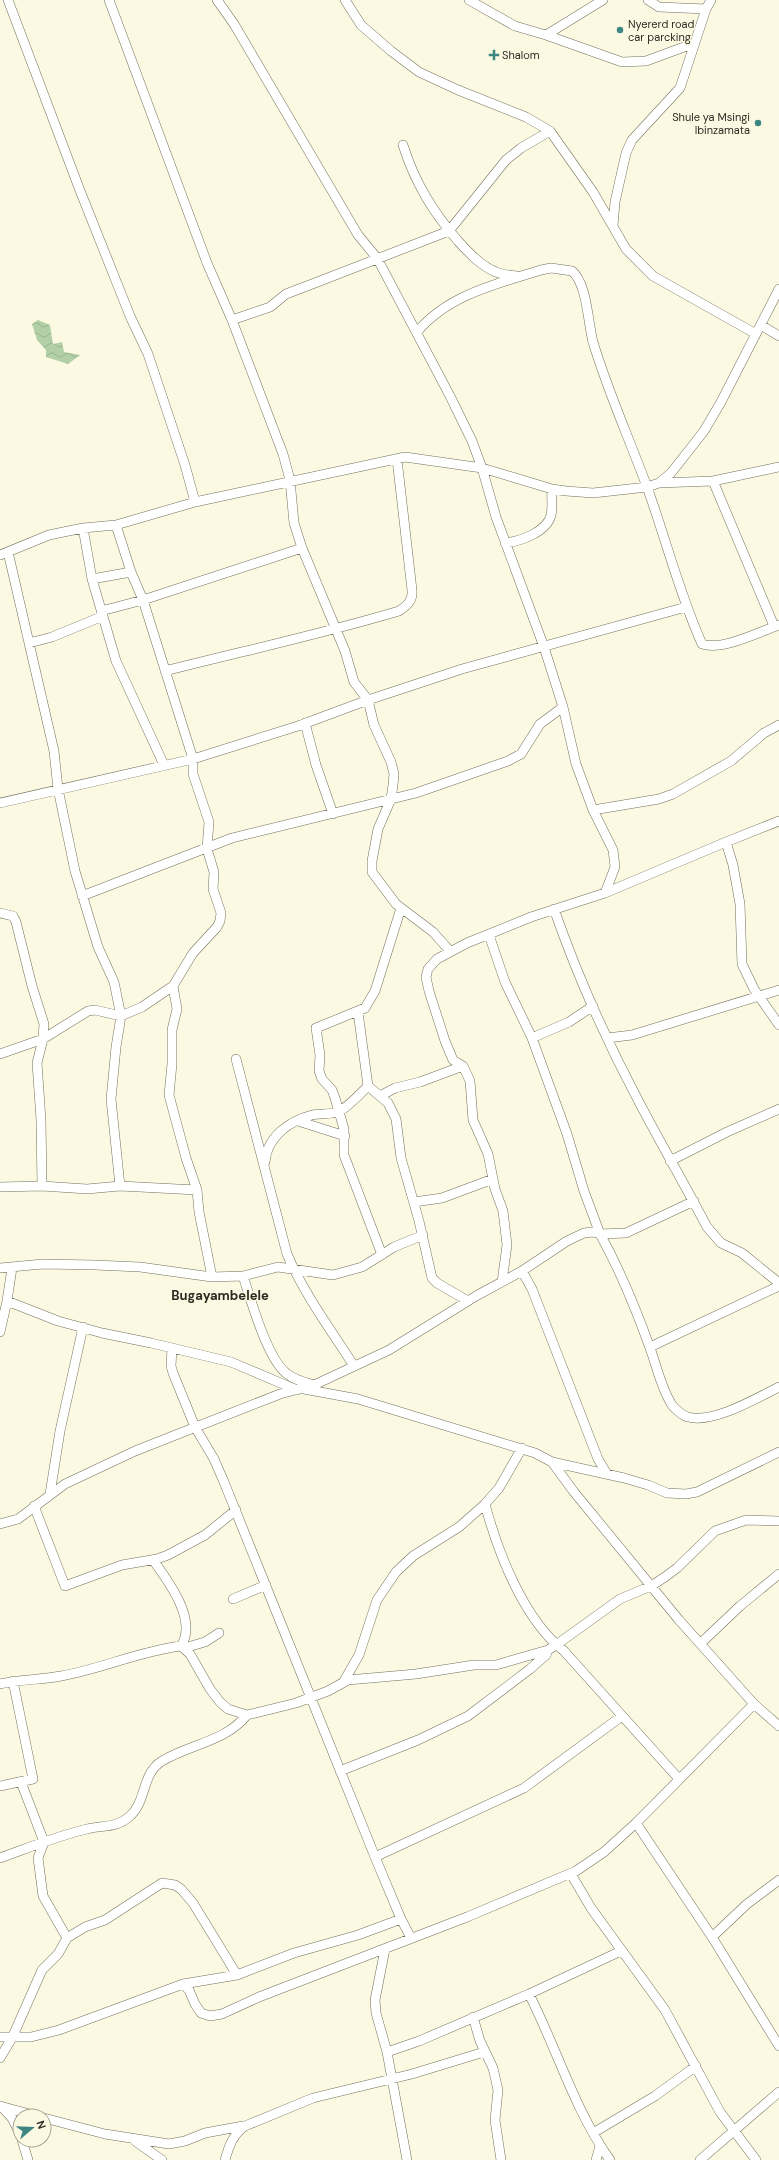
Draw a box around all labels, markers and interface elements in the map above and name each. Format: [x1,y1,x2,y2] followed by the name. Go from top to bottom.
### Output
[628,17,695,44] place label: Nyererd road car parcking
[615,25,625,35] marker: Nyererd road car parcking
[502,48,540,62] place label: Shalom
[489,50,499,60] marker: Shalom
[672,110,750,137] place label: Shule ya Msingi Ibinzamata
[753,118,763,128] marker: Shule ya Msingi Ibinzamata
[171,1287,269,1304] district label: Bugayambelele
[12,2108,52,2148] north arrow
[34,2119,49,2131] text: N

